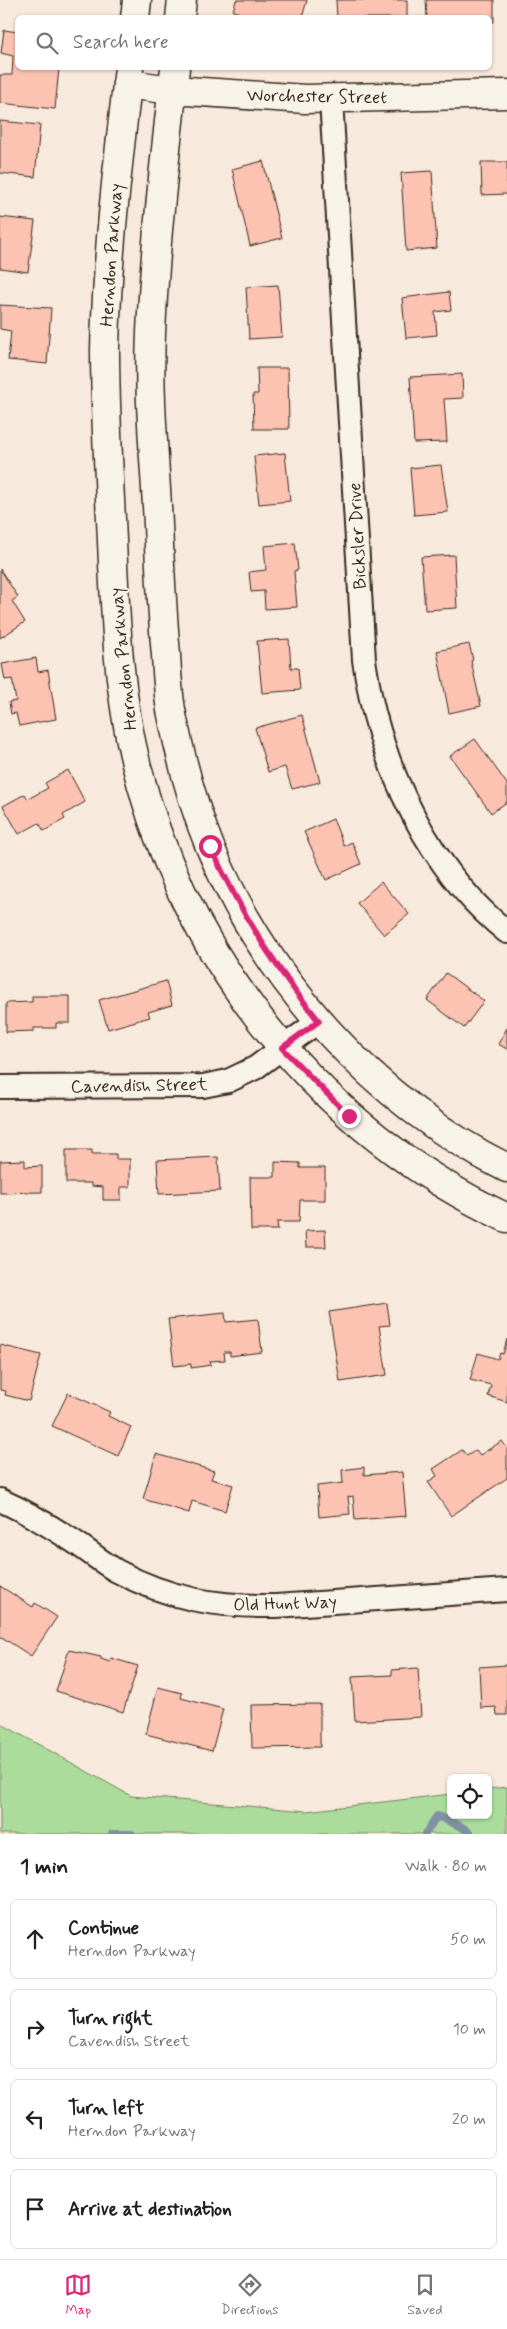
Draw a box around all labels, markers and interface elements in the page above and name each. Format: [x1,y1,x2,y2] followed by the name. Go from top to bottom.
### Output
[15,15,492,70] search box
[33,29,61,57] icon: search
[73,30,169,55] text: Search here
[247,84,388,110] street label: Worchester Street
[95,183,129,327] street label: Herndon Parkway
[343,482,373,590] street label: Bicksler Drive
[105,586,143,731] street label: Herndon Parkway
[199,835,222,858] route start
[70,1073,208,1099] street label: Cavendish Street
[338,1105,361,1128] route end
[233,1590,337,1618] street label: Old Hunt Way
[447,1774,492,1819] map controls
[447,1774,492,1819] button: locate
[20,1853,68,1881] text: 1 min
[405,1856,487,1877] text: Walk · 80 m
[68,1916,139,1941] text: Continue
[21,1925,49,1953] icon: ahead
[450,1929,486,1950] text: 50 m
[68,1941,196,1962] text: Herndon Parkway
[68,2006,152,2031] text: Turn right
[21,2015,49,2043] icon: right
[453,2019,486,2040] text: 10 m
[68,2031,190,2052] text: Cavendish Street
[68,2096,144,2121] text: Turn left
[21,2105,49,2133] icon: left
[452,2109,486,2130] text: 20 m
[68,2121,196,2142] text: Herndon Parkway
[21,2195,49,2223] icon: arrive
[68,2197,232,2222] text: Arrive at destination
[64,2271,92,2319] tab: Map
[221,2271,279,2319] tab: Directions
[407,2271,443,2319] tab: Saved

